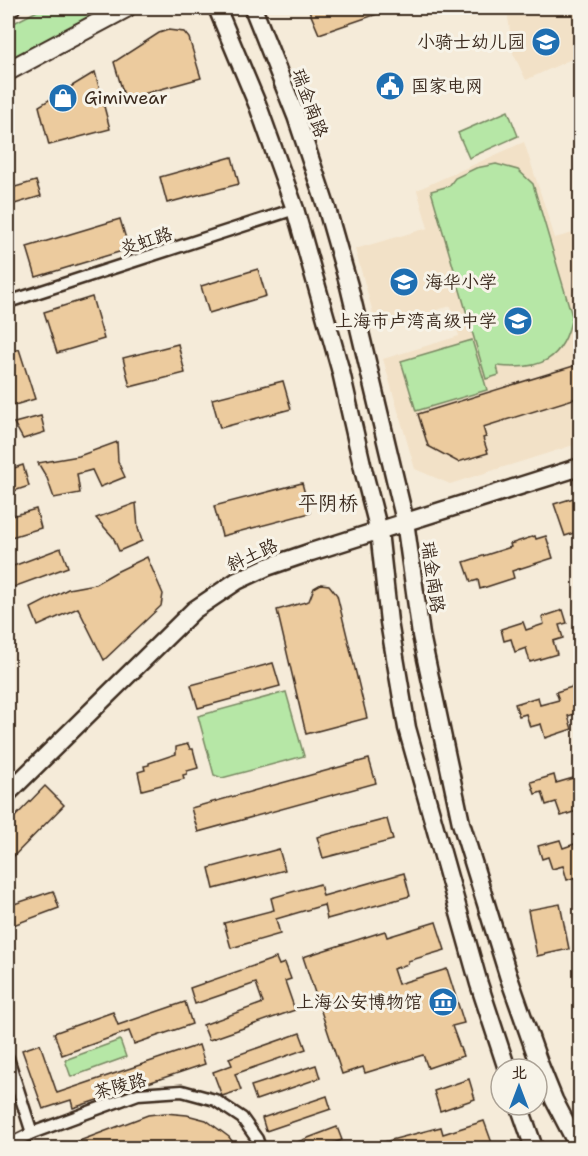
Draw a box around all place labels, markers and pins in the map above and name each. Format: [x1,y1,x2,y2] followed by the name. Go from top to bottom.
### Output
[530,26,562,58] school or university icon: 小骑士幼儿园
[417,30,525,54] place label: 小骑士幼儿园
[374,70,406,102] public building icon: 国家电网
[411,74,483,98] place label: 国家电网
[47,82,79,114] shop icon: Gimiwear
[84,86,168,110] place label: Gimiwear
[388,266,420,298] school or university icon: 海华小学
[425,270,497,294] place label: 海华小学
[502,305,534,337] school or university icon: 上海市卢湾高级中学
[335,309,497,333] place label: 上海市卢湾高级中学
[427,986,459,1018] museum icon: 上海公安博物馆
[296,990,422,1014] place label: 上海公安博物馆

